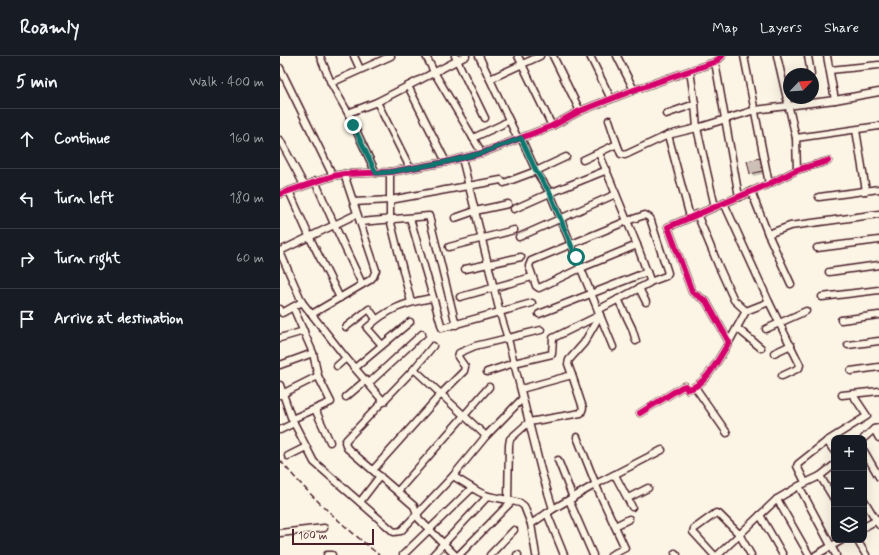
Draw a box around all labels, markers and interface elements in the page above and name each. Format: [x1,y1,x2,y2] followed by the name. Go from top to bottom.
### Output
[20,15,79,40] text: Roamly
[712,19,738,37] text: Map
[760,19,802,37] text: Layers
[824,19,859,37] text: Share
[783,68,819,104] north arrow
[16,71,58,93] text: 5 min
[189,74,264,91] text: Walk · 400 m
[344,116,362,134] route end
[16,128,38,150] icon: ahead
[54,129,110,149] text: Continue
[229,130,264,147] text: 160 m
[16,188,38,210] icon: left
[54,189,114,209] text: Turn left
[229,190,264,207] text: 180 m
[16,248,38,270] icon: right
[567,248,585,266] route start
[54,249,121,269] text: Turn right
[236,250,264,267] text: 60 m
[16,308,38,330] icon: arrive
[54,309,183,329] text: Arrive at destination
[831,435,867,543] map controls
[831,435,867,471] button: +
[831,471,867,507] button: −
[831,507,867,543] button: layers
[292,527,374,546] scale bar
[298,529,328,543] text: 100 m

